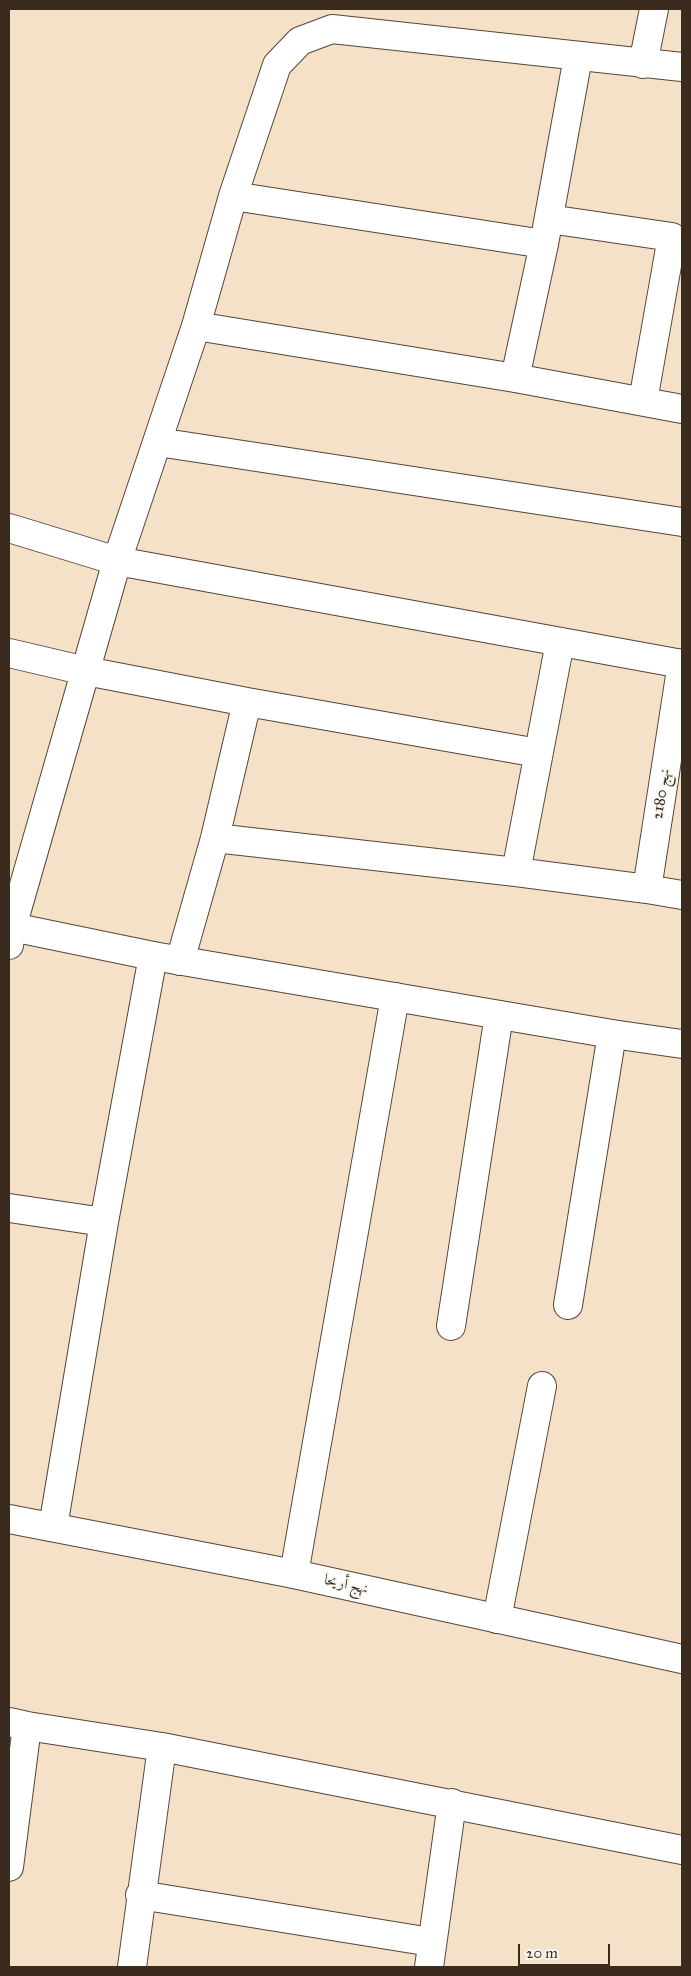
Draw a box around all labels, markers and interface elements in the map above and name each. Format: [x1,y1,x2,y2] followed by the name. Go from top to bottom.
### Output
[649,768,675,820] street label: نهج 2180
[322,1571,370,1599] street label: نهج أريحا
[521,1934,614,1966] scale bar
[526,1944,558,1962] text: 20 m

